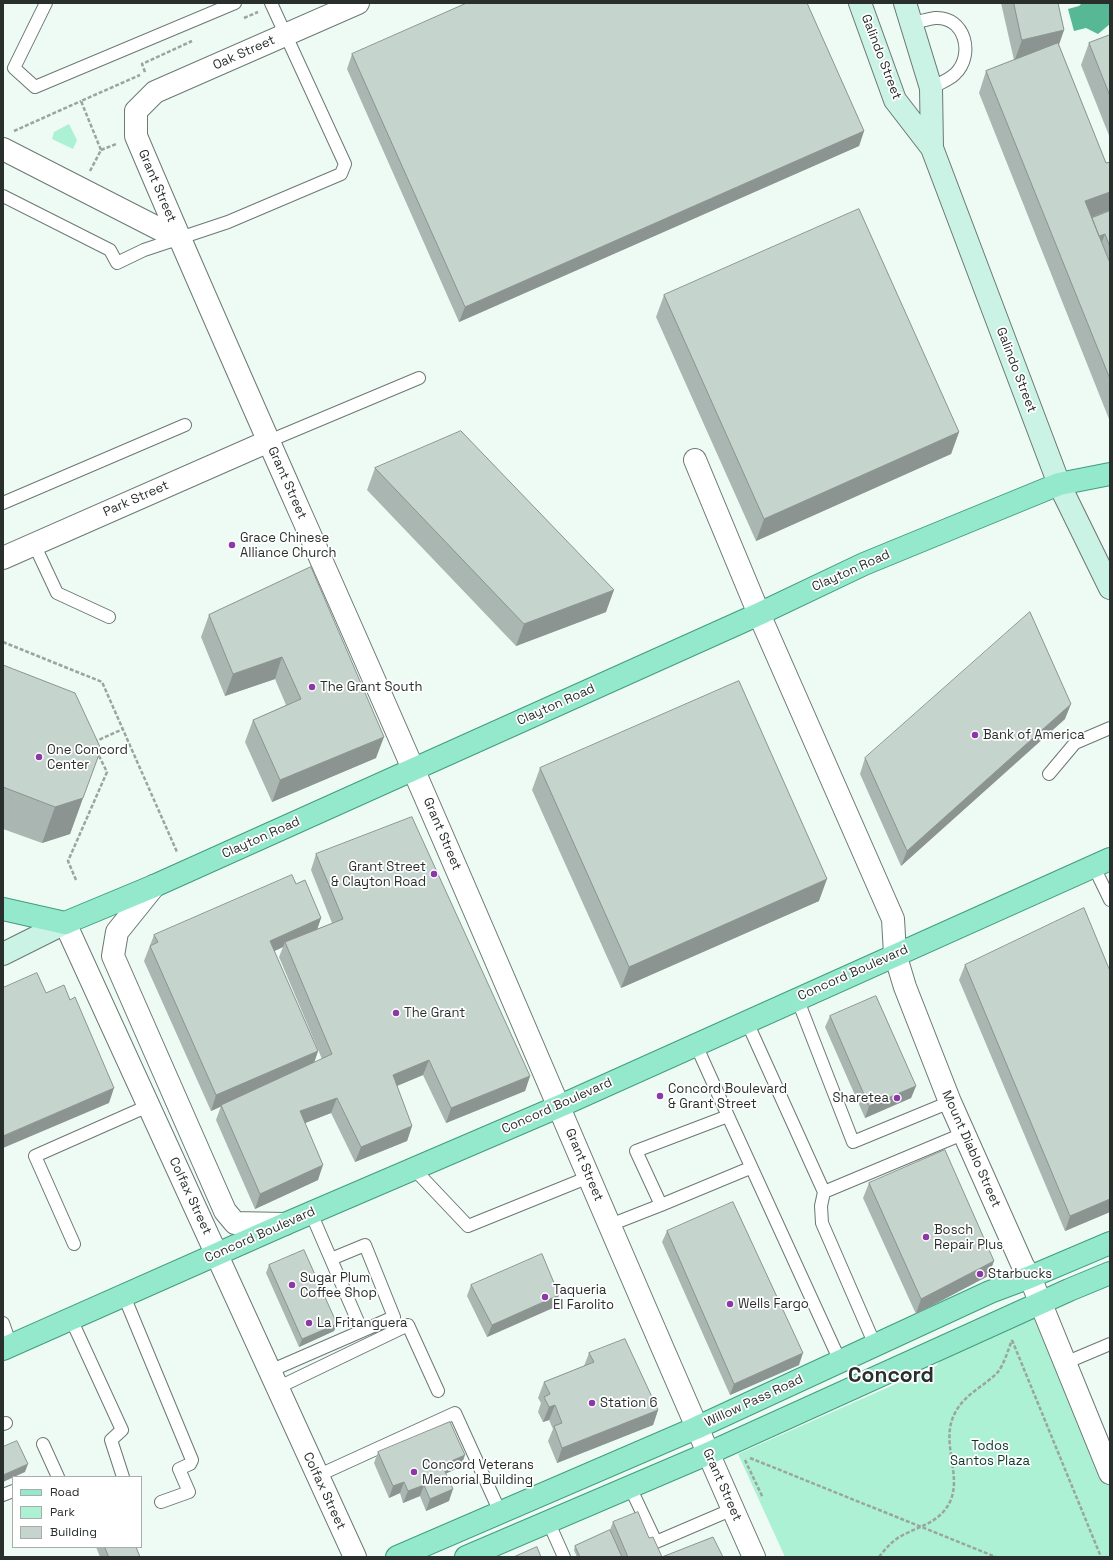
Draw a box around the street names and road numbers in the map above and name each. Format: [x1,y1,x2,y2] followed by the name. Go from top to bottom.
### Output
[858,12,904,102] street label: Galindo Street
[211,32,277,74] street label: Oak Street
[135,147,179,225] street label: Grant Street
[993,325,1039,415] street label: Galindo Street
[264,444,310,522] street label: Grant Street
[101,478,171,520] street label: Park Street
[810,547,892,595] street label: Clayton Road
[515,681,597,729] street label: Clayton Road
[420,795,464,873] street label: Grant Street
[220,814,302,862] street label: Clayton Road
[795,942,911,1004] street label: Concord Boulevard
[499,1075,615,1137] street label: Concord Boulevard
[938,1088,1004,1210] street label: Mount Diablo Street
[562,1126,606,1204] street label: Grant Street
[165,1155,215,1237] street label: Colfax Street
[202,1204,318,1266] street label: Concord Boulevard
[702,1371,806,1431] street label: Willow Pass Road
[699,1446,745,1524] street label: Grant Street
[299,1450,349,1532] street label: Colfax Street

